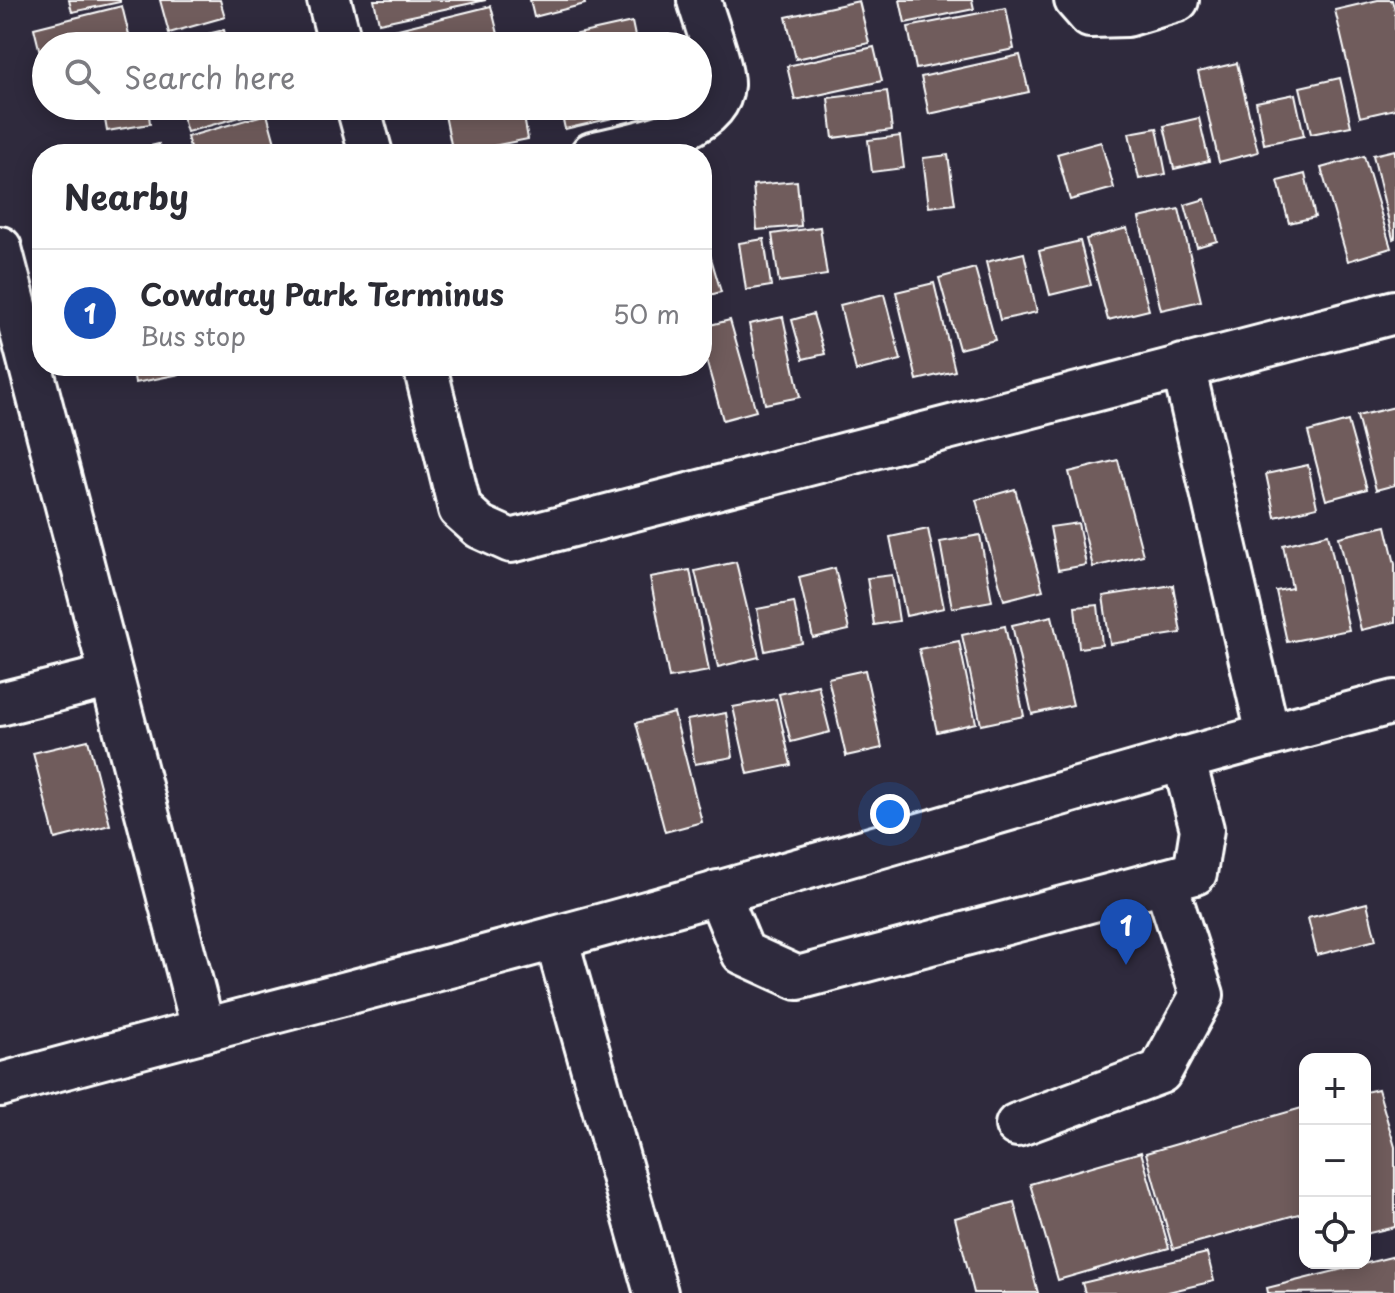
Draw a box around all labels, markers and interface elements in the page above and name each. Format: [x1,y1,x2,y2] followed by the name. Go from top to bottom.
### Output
[32,32,712,120] search box
[60,54,104,98] icon: search
[124,54,296,99] text: Search here
[64,170,189,222] text: Nearby
[140,271,504,316] text: Cowdray Park Terminus
[84,294,96,333] text: 1
[613,294,680,333] text: 50 m
[140,316,246,355] text: Bus stop
[870,794,910,834] your location
[1100,899,1152,965] pin: 1
[1299,1053,1371,1269] map controls
[1299,1053,1371,1125] button: +
[1299,1125,1371,1197] button: −
[1299,1197,1371,1269] button: locate

